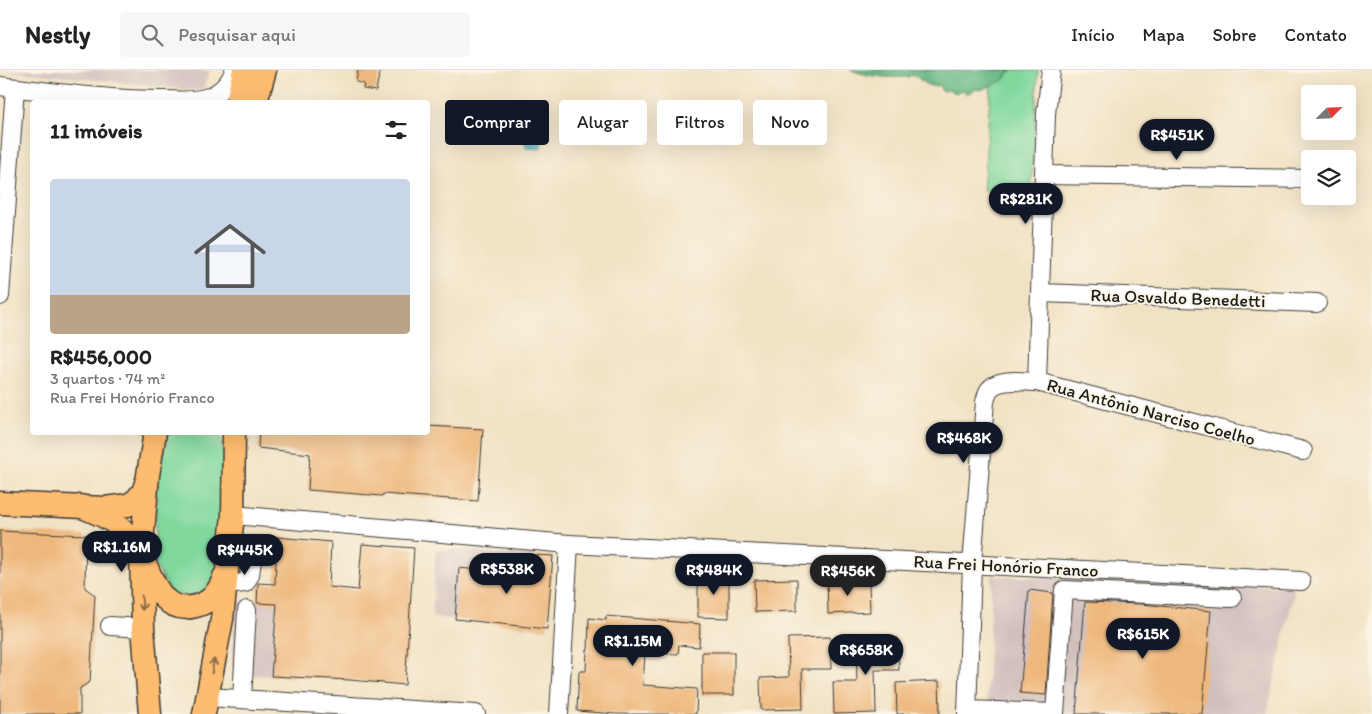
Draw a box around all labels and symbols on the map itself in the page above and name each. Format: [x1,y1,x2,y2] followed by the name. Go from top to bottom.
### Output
[1301,85,1356,140] north arrow
[1136,118,1218,161] pin: R$451K
[985,182,1067,225] pin: R$281K
[1090,284,1266,312] street label: Rua Osvaldo Benedetti
[1044,374,1258,450] street label: Rua Antônio Narciso Coelho
[923,422,1005,464] pin: R$468K
[76,530,168,573] pin: R$1.16M
[204,534,286,576] pin: R$445K
[913,550,1099,582] street label: Rua Frei Honório Franco
[466,552,548,595] pin: R$538K
[673,554,755,596] pin: R$484K
[807,554,889,597] pin: R$456K
[138,595,147,611] one-way arrow
[1102,618,1184,660] pin: R$615K
[587,624,679,667] pin: R$1.15M
[825,634,907,676] pin: R$658K
[209,659,219,675] one-way arrow

